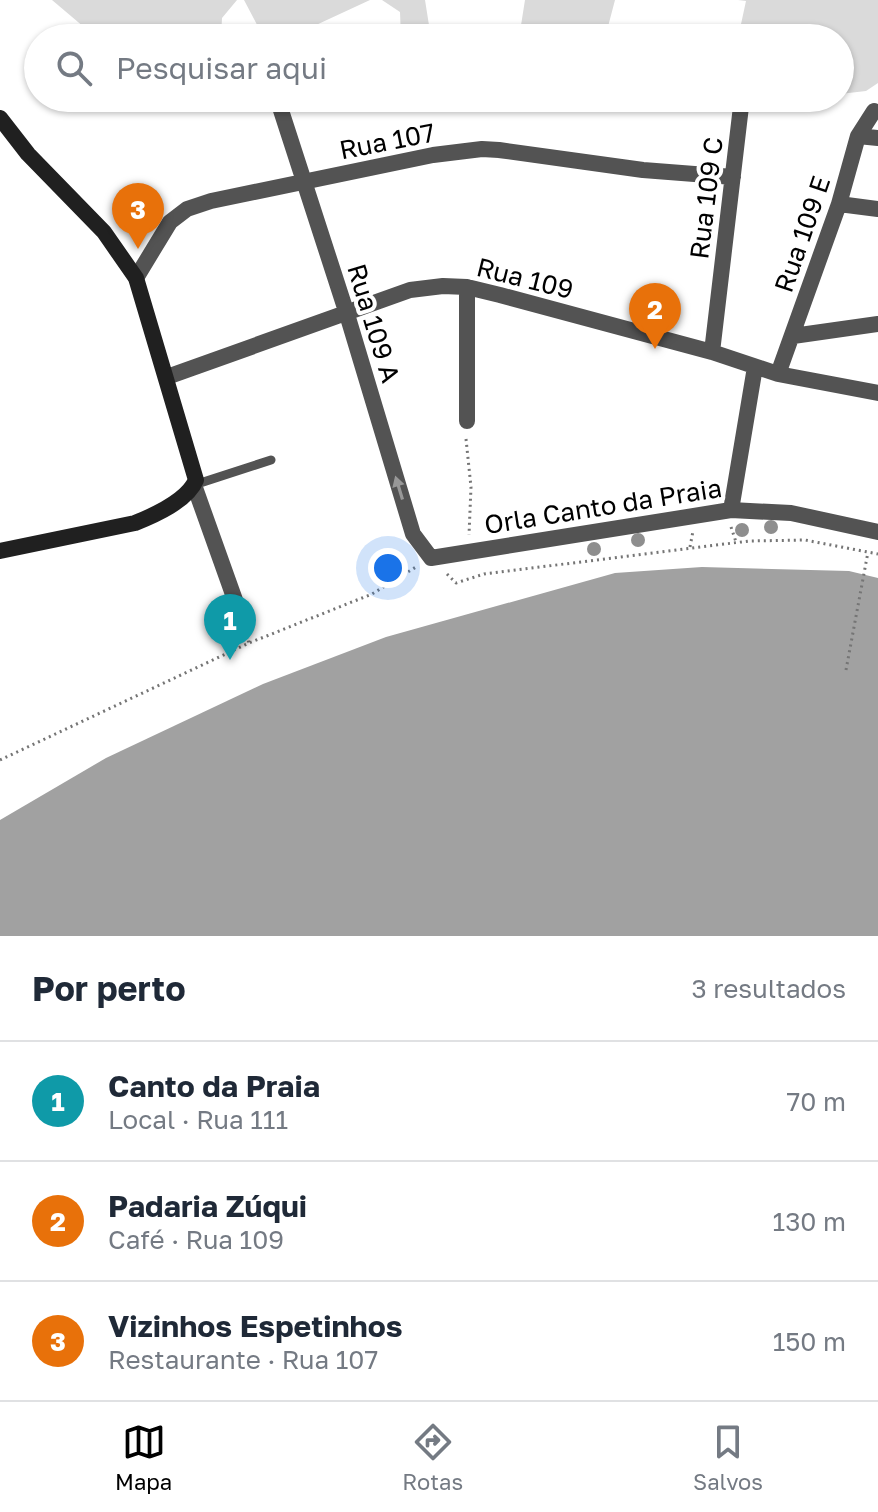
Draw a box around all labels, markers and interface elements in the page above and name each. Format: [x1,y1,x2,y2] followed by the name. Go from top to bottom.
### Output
[24,24,854,112] search box
[52,46,96,90] icon: search
[116,50,327,86] text: Pesquisar aqui
[337,117,437,165] street label: Rua 107
[683,135,729,261] street label: Rua 109 C
[768,172,836,296] street label: Rua 109 E
[112,183,164,249] pin: 3
[473,251,577,305] street label: Rua 109
[341,260,407,386] street label: Rua 109 A
[629,283,681,349] pin: 2
[482,472,724,540] street label: Orla Canto da Praia
[392,475,405,499] one-way arrow
[368,548,408,588] your location
[204,594,256,660] pin: 1
[32,968,186,1008] text: Por perto
[692,973,846,1004] text: 3 resultados
[108,1068,320,1104] text: Canto da Praia
[51,1086,65,1117] text: 1
[787,1086,846,1117] text: 70 m
[108,1104,288,1135] text: Local · Rua 111
[108,1188,307,1224] text: Padaria Zúqui
[50,1206,66,1237] text: 2
[773,1206,846,1237] text: 130 m
[108,1224,284,1255] text: Café · Rua 109
[108,1308,402,1344] text: Vizinhos Espetinhos
[50,1326,66,1357] text: 3
[773,1326,846,1357] text: 150 m
[108,1344,378,1375] text: Restaurante · Rua 107
[115,1420,172,1495] tab: Mapa
[402,1420,463,1495] tab: Rotas
[693,1420,763,1495] tab: Salvos

